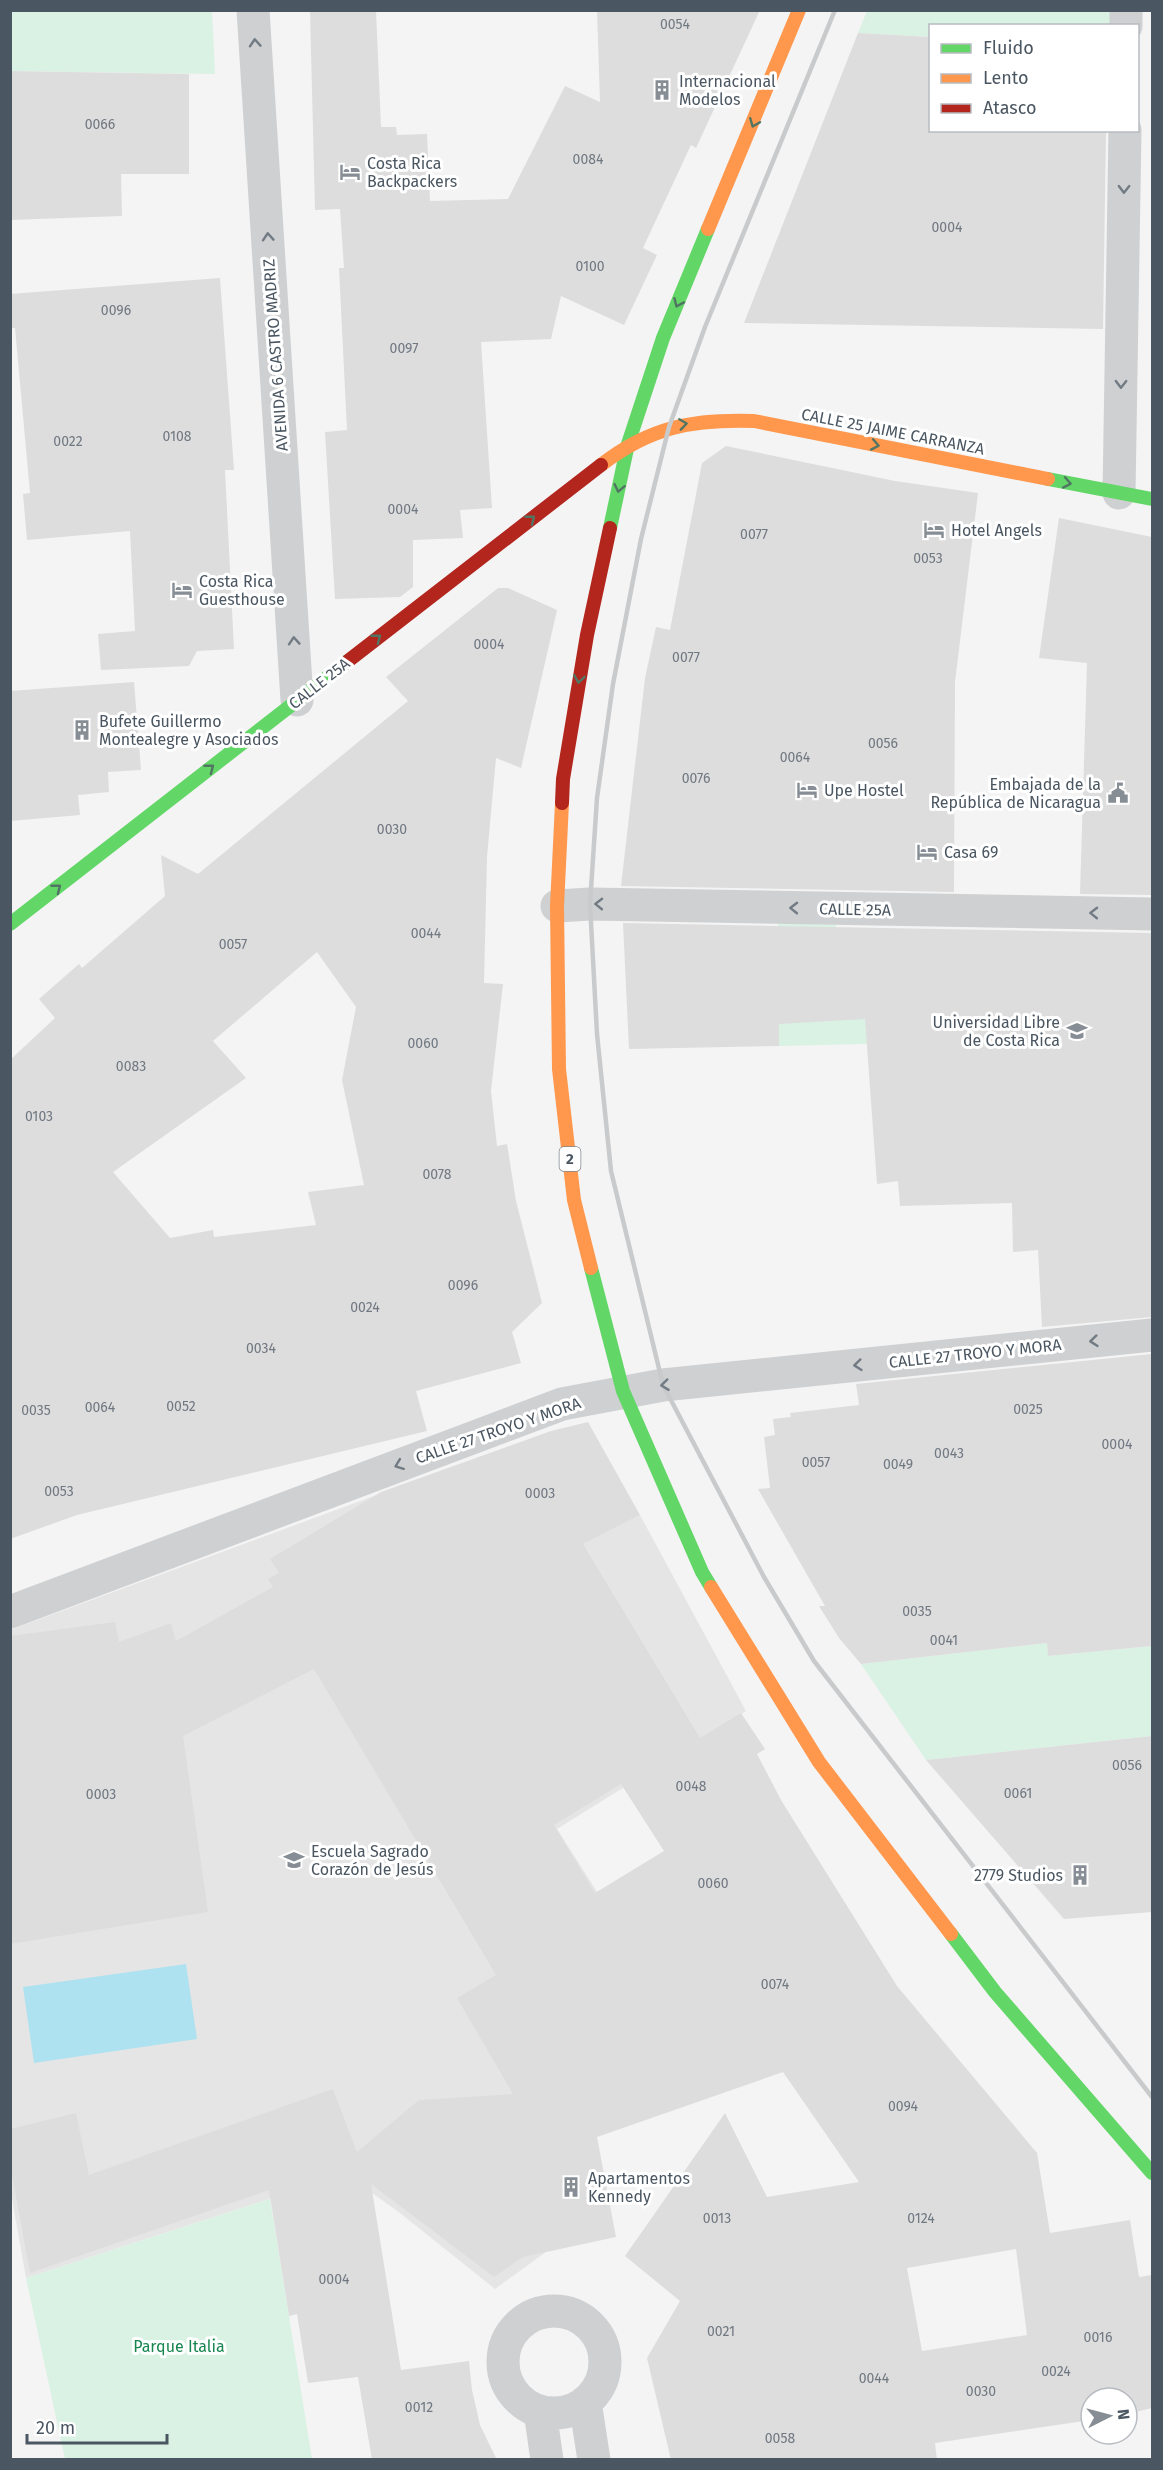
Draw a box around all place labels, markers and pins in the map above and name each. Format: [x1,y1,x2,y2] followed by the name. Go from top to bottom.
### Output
[679,72,776,109] place label: Internacional Modelos
[650,78,674,102] building icon: Internacional Modelos
[367,154,457,191] place label: Costa Rica Backpackers
[338,160,362,184] hotel icon: Costa Rica Backpackers
[922,518,946,542] hotel icon: Hotel Angels
[951,521,1042,540] place label: Hotel Angels
[199,572,285,609] place label: Costa Rica Guesthouse
[170,578,194,602] hotel icon: Costa Rica Guesthouse
[99,712,278,749] place label: Bufete Guillermo Montealegre y Asociados
[70,718,94,742] building icon: Bufete Guillermo Montealegre y Asociados
[930,775,1101,812] place label: Embajada de la República de Nicaragua
[795,778,819,802] hotel icon: Upe Hostel
[824,781,904,800] place label: Upe Hostel
[1106,781,1130,805] public building icon: Embajada de la República de Nicaragua
[915,840,939,864] hotel icon: Casa 69
[944,843,998,862] place label: Casa 69
[933,1013,1060,1050] place label: Universidad Libre de Costa Rica
[1065,1019,1089,1043] school or university icon: Universidad Libre de Costa Rica
[311,1842,434,1879] place label: Escuela Sagrado Corazón de Jesús
[282,1848,306,1872] school or university icon: Escuela Sagrado Corazón de Jesús
[1068,1863,1092,1887] building icon: 2779 Studios
[974,1866,1063,1885] place label: 2779 Studios
[588,2169,690,2206] place label: Apartamentos Kennedy
[559,2175,583,2199] building icon: Apartamentos Kennedy

